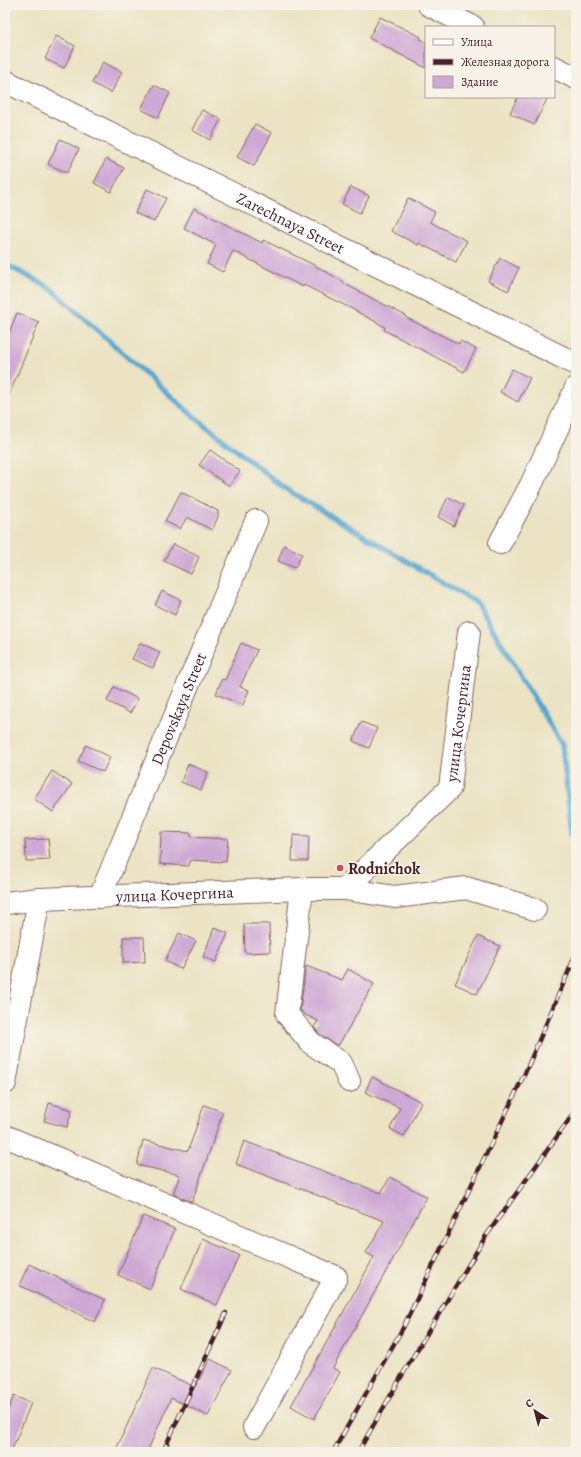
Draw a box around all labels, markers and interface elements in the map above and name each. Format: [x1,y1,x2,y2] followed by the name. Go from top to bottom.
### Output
[425,26,555,98] legend
[461,34,493,50] text: Улица
[461,54,550,70] text: Железная дорога
[461,74,498,90] text: Здание
[233,188,348,260] street label: Zarechnaya Street
[146,649,212,769] street label: Depovskaya Street
[441,663,477,784] street label: улица Кочергина
[348,858,421,880] place label: Rodnichok
[335,863,345,873] marker: Rodnichok
[114,882,235,908] street label: улица Кочергина
[515,1391,555,1431] north arrow
[522,1395,537,1411] text: С

